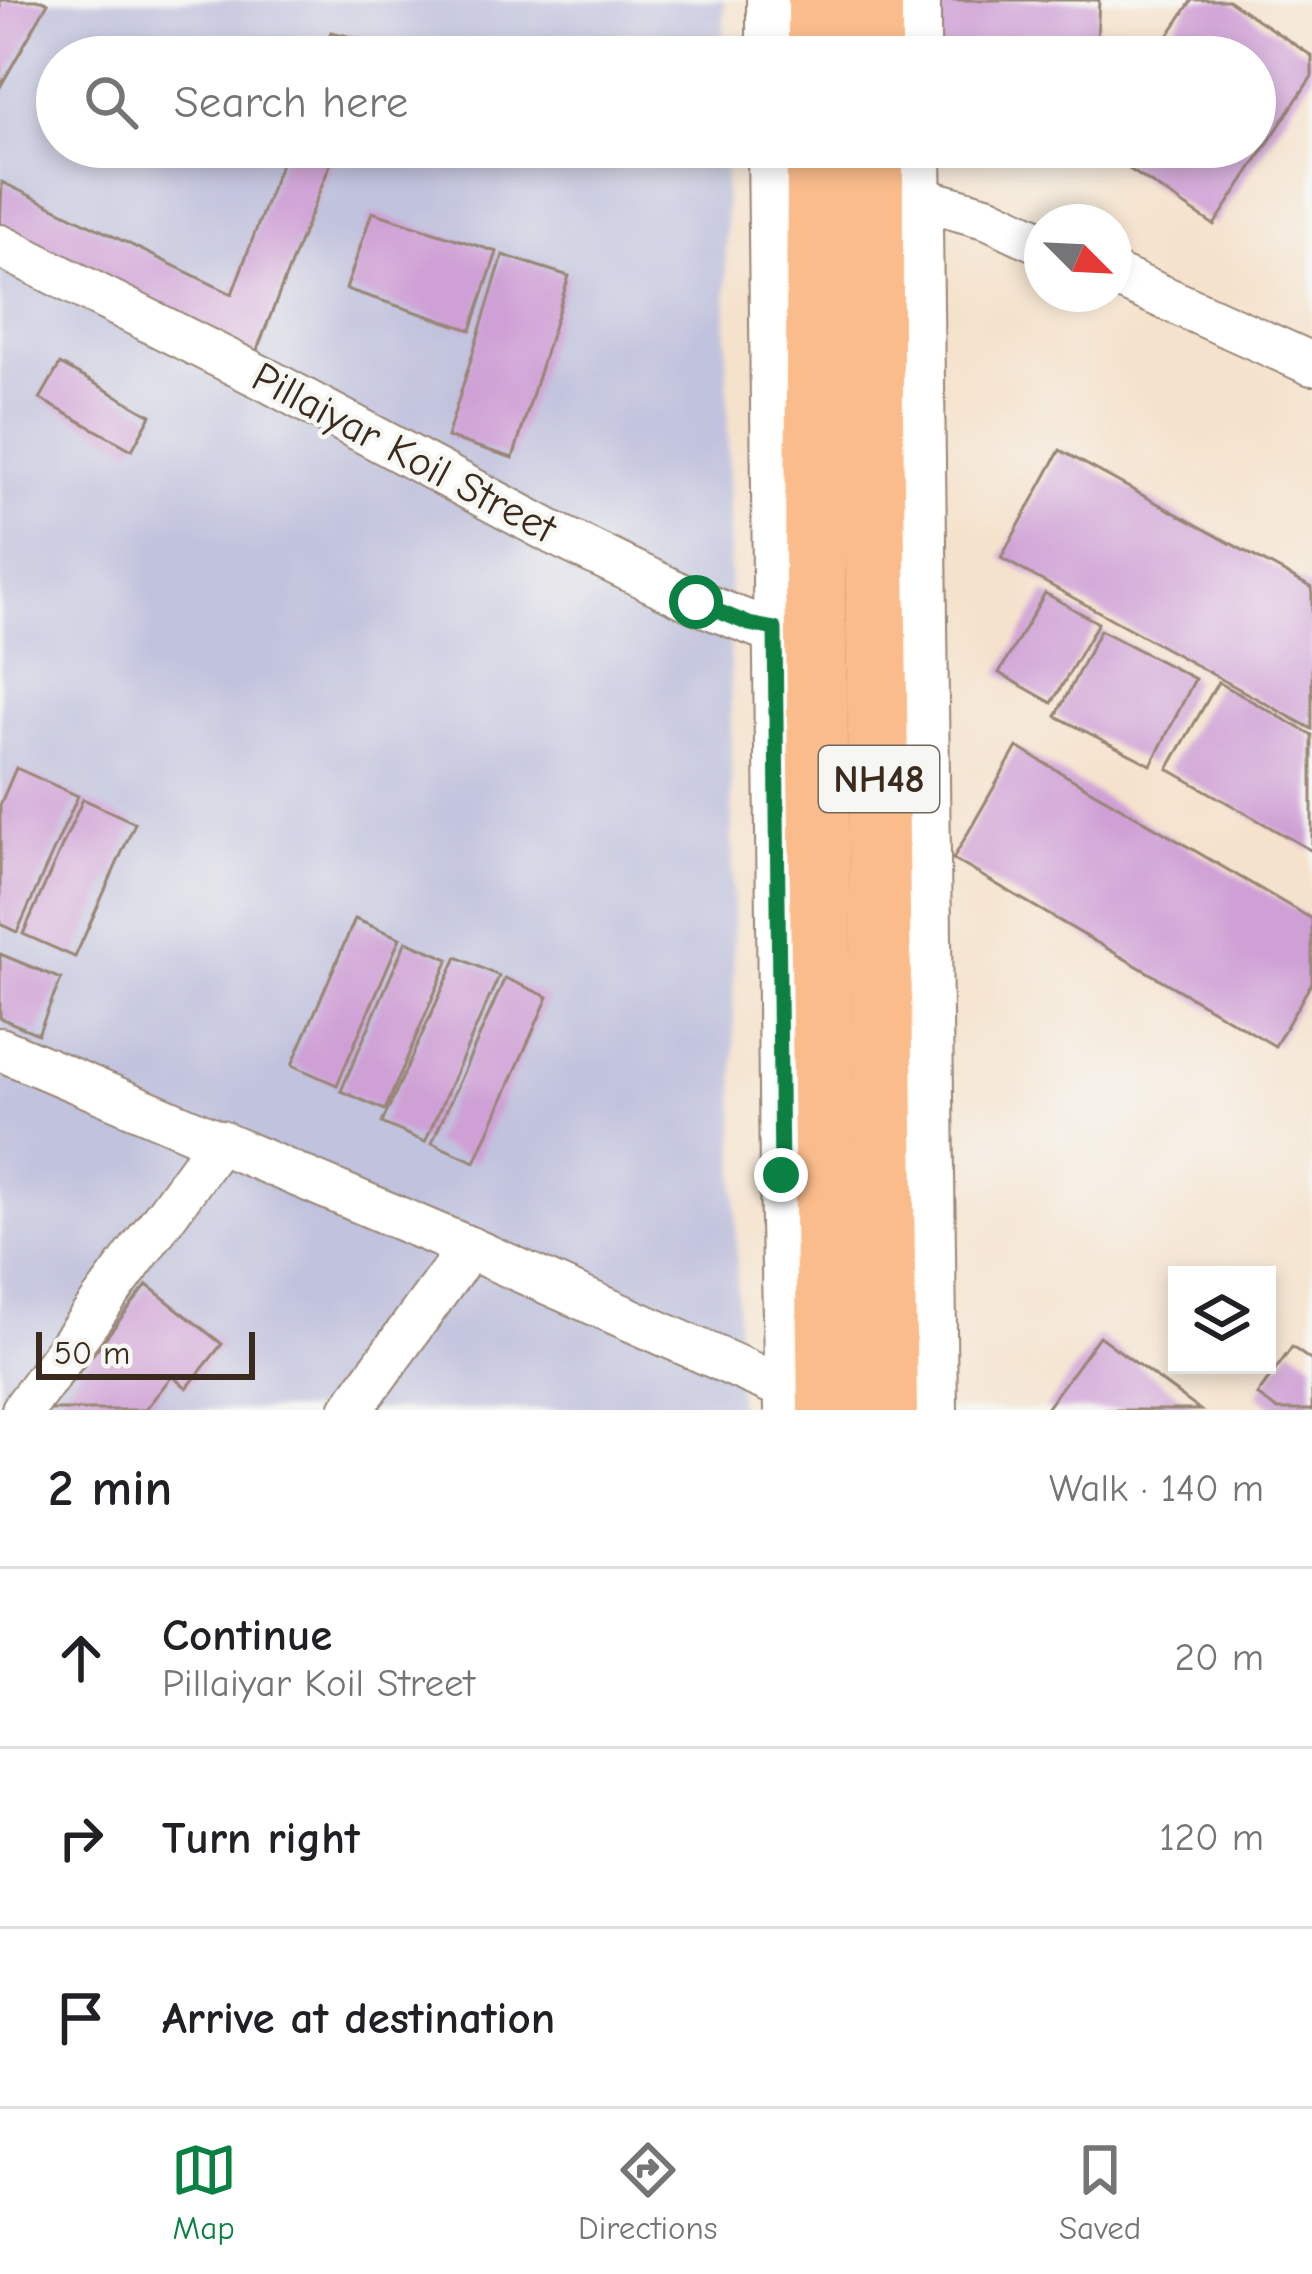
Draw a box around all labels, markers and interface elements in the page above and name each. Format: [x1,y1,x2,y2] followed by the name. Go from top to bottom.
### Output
[36,36,1276,168] search box
[78,69,144,135] icon: search
[174,76,408,128] text: Search here
[1024,204,1132,312] north arrow
[244,352,566,555] street label: Pillaiyar Koil Street
[669,575,723,629] route start
[819,746,939,812] road number: NH48
[754,1148,808,1202] route end
[1168,1266,1276,1374] map controls
[1168,1266,1276,1374] button: layers
[36,1326,255,1379] scale bar
[54,1334,130,1372] text: 50 m
[48,1459,172,1518] text: 2 min
[1049,1466,1264,1511] text: Walk · 140 m
[162,1609,332,1661] text: Continue
[48,1625,114,1691] icon: ahead
[1175,1635,1264,1680] text: 20 m
[162,1661,475,1706] text: Pillaiyar Koil Street
[48,1805,114,1871] icon: right
[162,1812,360,1864] text: Turn right
[1159,1815,1264,1860] text: 120 m
[48,1985,114,2051] icon: arrive
[162,1992,555,2044] text: Arrive at destination
[171,2137,237,2247] tab: Map
[578,2137,718,2247] tab: Directions
[1059,2137,1141,2247] tab: Saved

